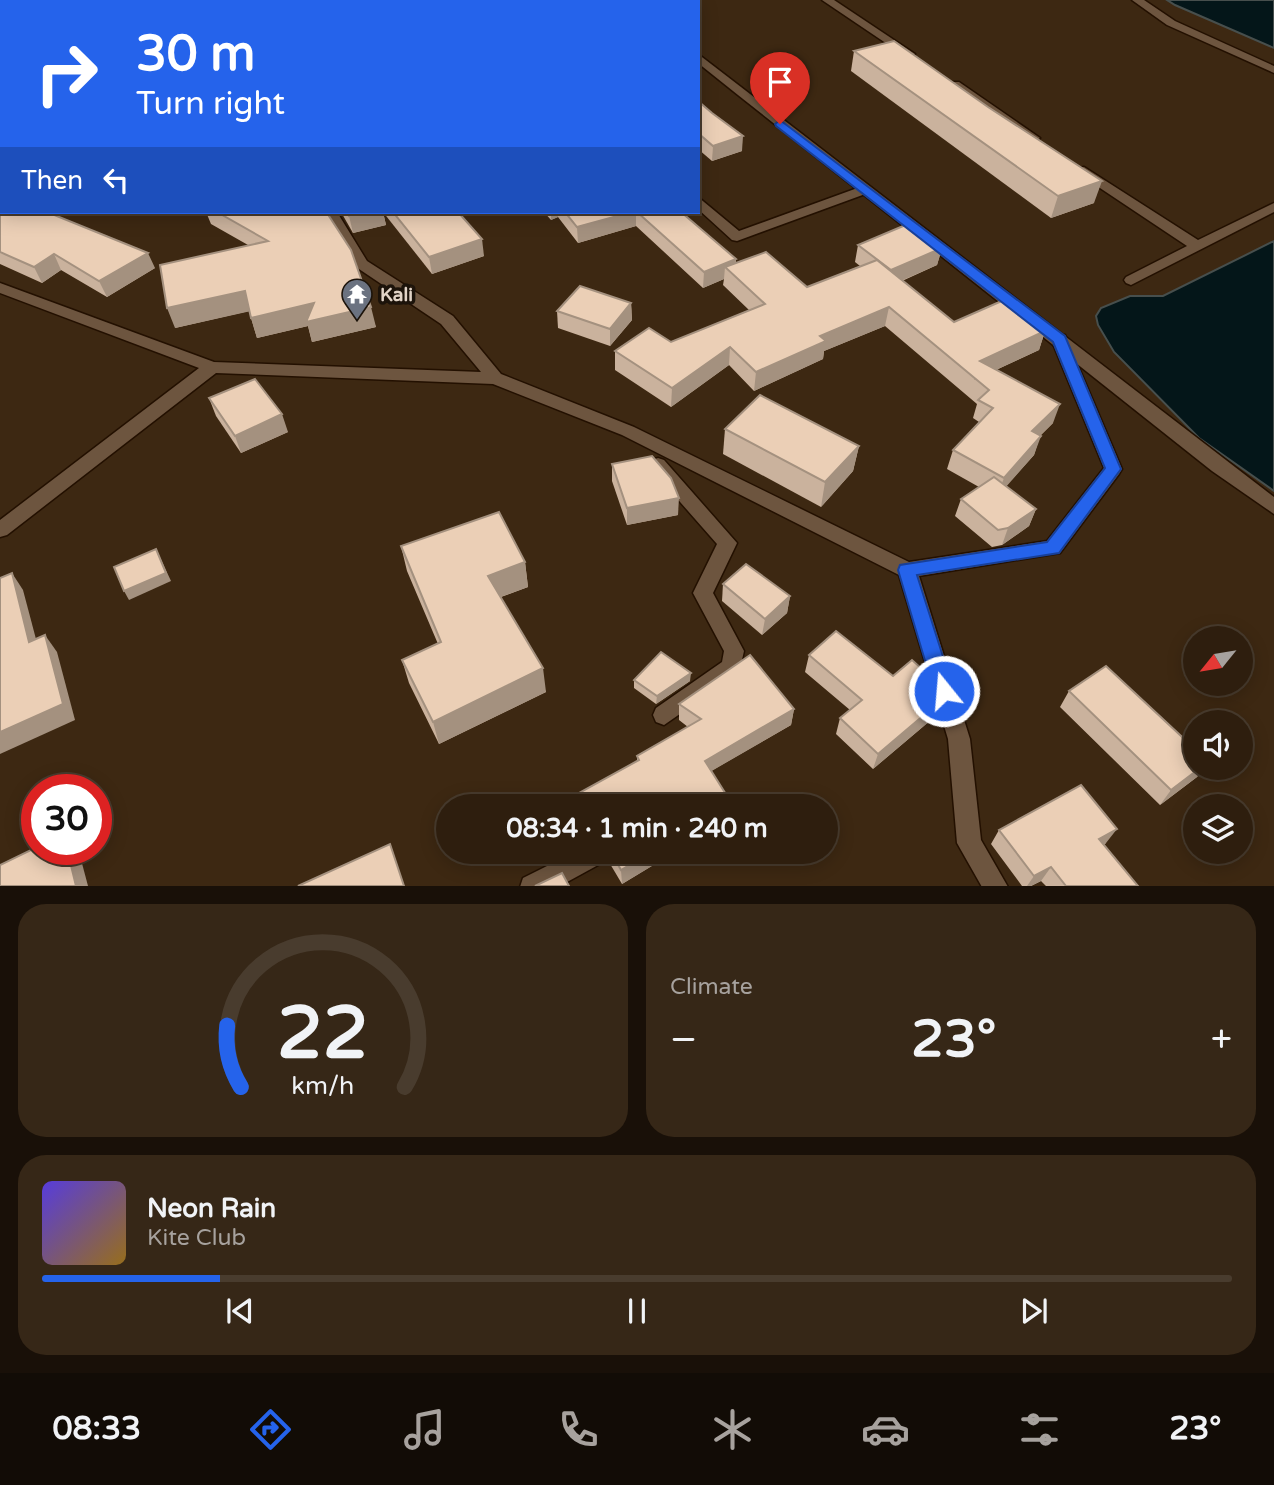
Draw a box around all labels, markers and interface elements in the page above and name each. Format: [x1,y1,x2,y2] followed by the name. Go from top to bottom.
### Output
[136,25,255,84] text: 30 m
[21,28,112,119] icon: right
[750,52,810,124] pin
[761,63,799,101] icon: arrive
[136,85,285,123] text: Turn right
[97,161,135,199] icon: left
[21,165,83,196] text: Then
[340,277,374,321] temple icon: Kali
[380,284,413,306] place label: Kali
[1183,626,1253,696] north arrow
[1183,626,1253,864] map controls
[907,654,981,728] position arrow
[1183,710,1253,780] button: sound
[21,774,112,865] speed limit sign: 30
[1183,794,1253,864] button: layers
[506,813,768,844] text: 08:34 · 1 min · 240 m
[670,973,753,1001] text: Climate
[277,990,369,1078] text: 22
[911,1008,996,1071] text: 23°
[670,1017,697,1063] text: −
[1211,1017,1232,1063] text: +
[292,1070,354,1100] text: km/h
[147,1193,276,1224] text: Neon Rain
[147,1224,246,1252] text: Kite Club
[221,1292,259,1330] icon: previous
[618,1292,656,1330] icon: pause
[1015,1292,1053,1330] icon: next
[246,1405,295,1454] icon: directions
[400,1405,449,1454] icon: music
[554,1405,603,1454] icon: phone
[708,1405,757,1454] icon: climate
[861,1405,910,1454] icon: car
[1015,1405,1064,1454] icon: filters
[52,1410,141,1448] text: 08:33
[1169,1410,1221,1448] text: 23°

